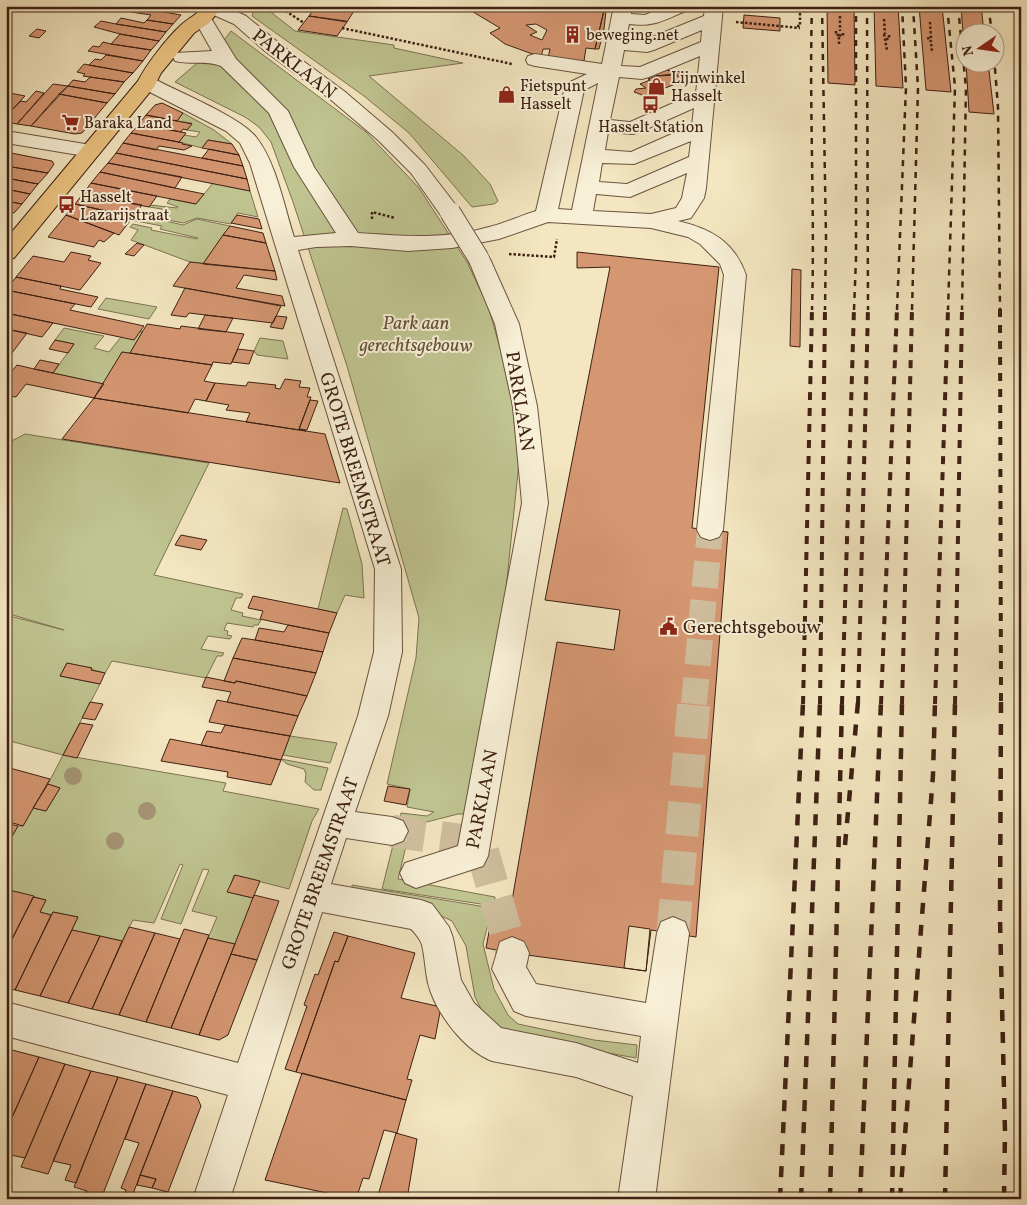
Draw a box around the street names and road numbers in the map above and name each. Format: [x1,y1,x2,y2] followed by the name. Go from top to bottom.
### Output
[246,23,342,106] street label: PARKLAAN
[498,349,540,453] street label: PARKLAAN
[312,369,396,570] street label: GROTE BREEMSTRAAT
[461,747,505,851] street label: PARKLAAN
[276,774,366,973] street label: GROTE BREEMSTRAAT

